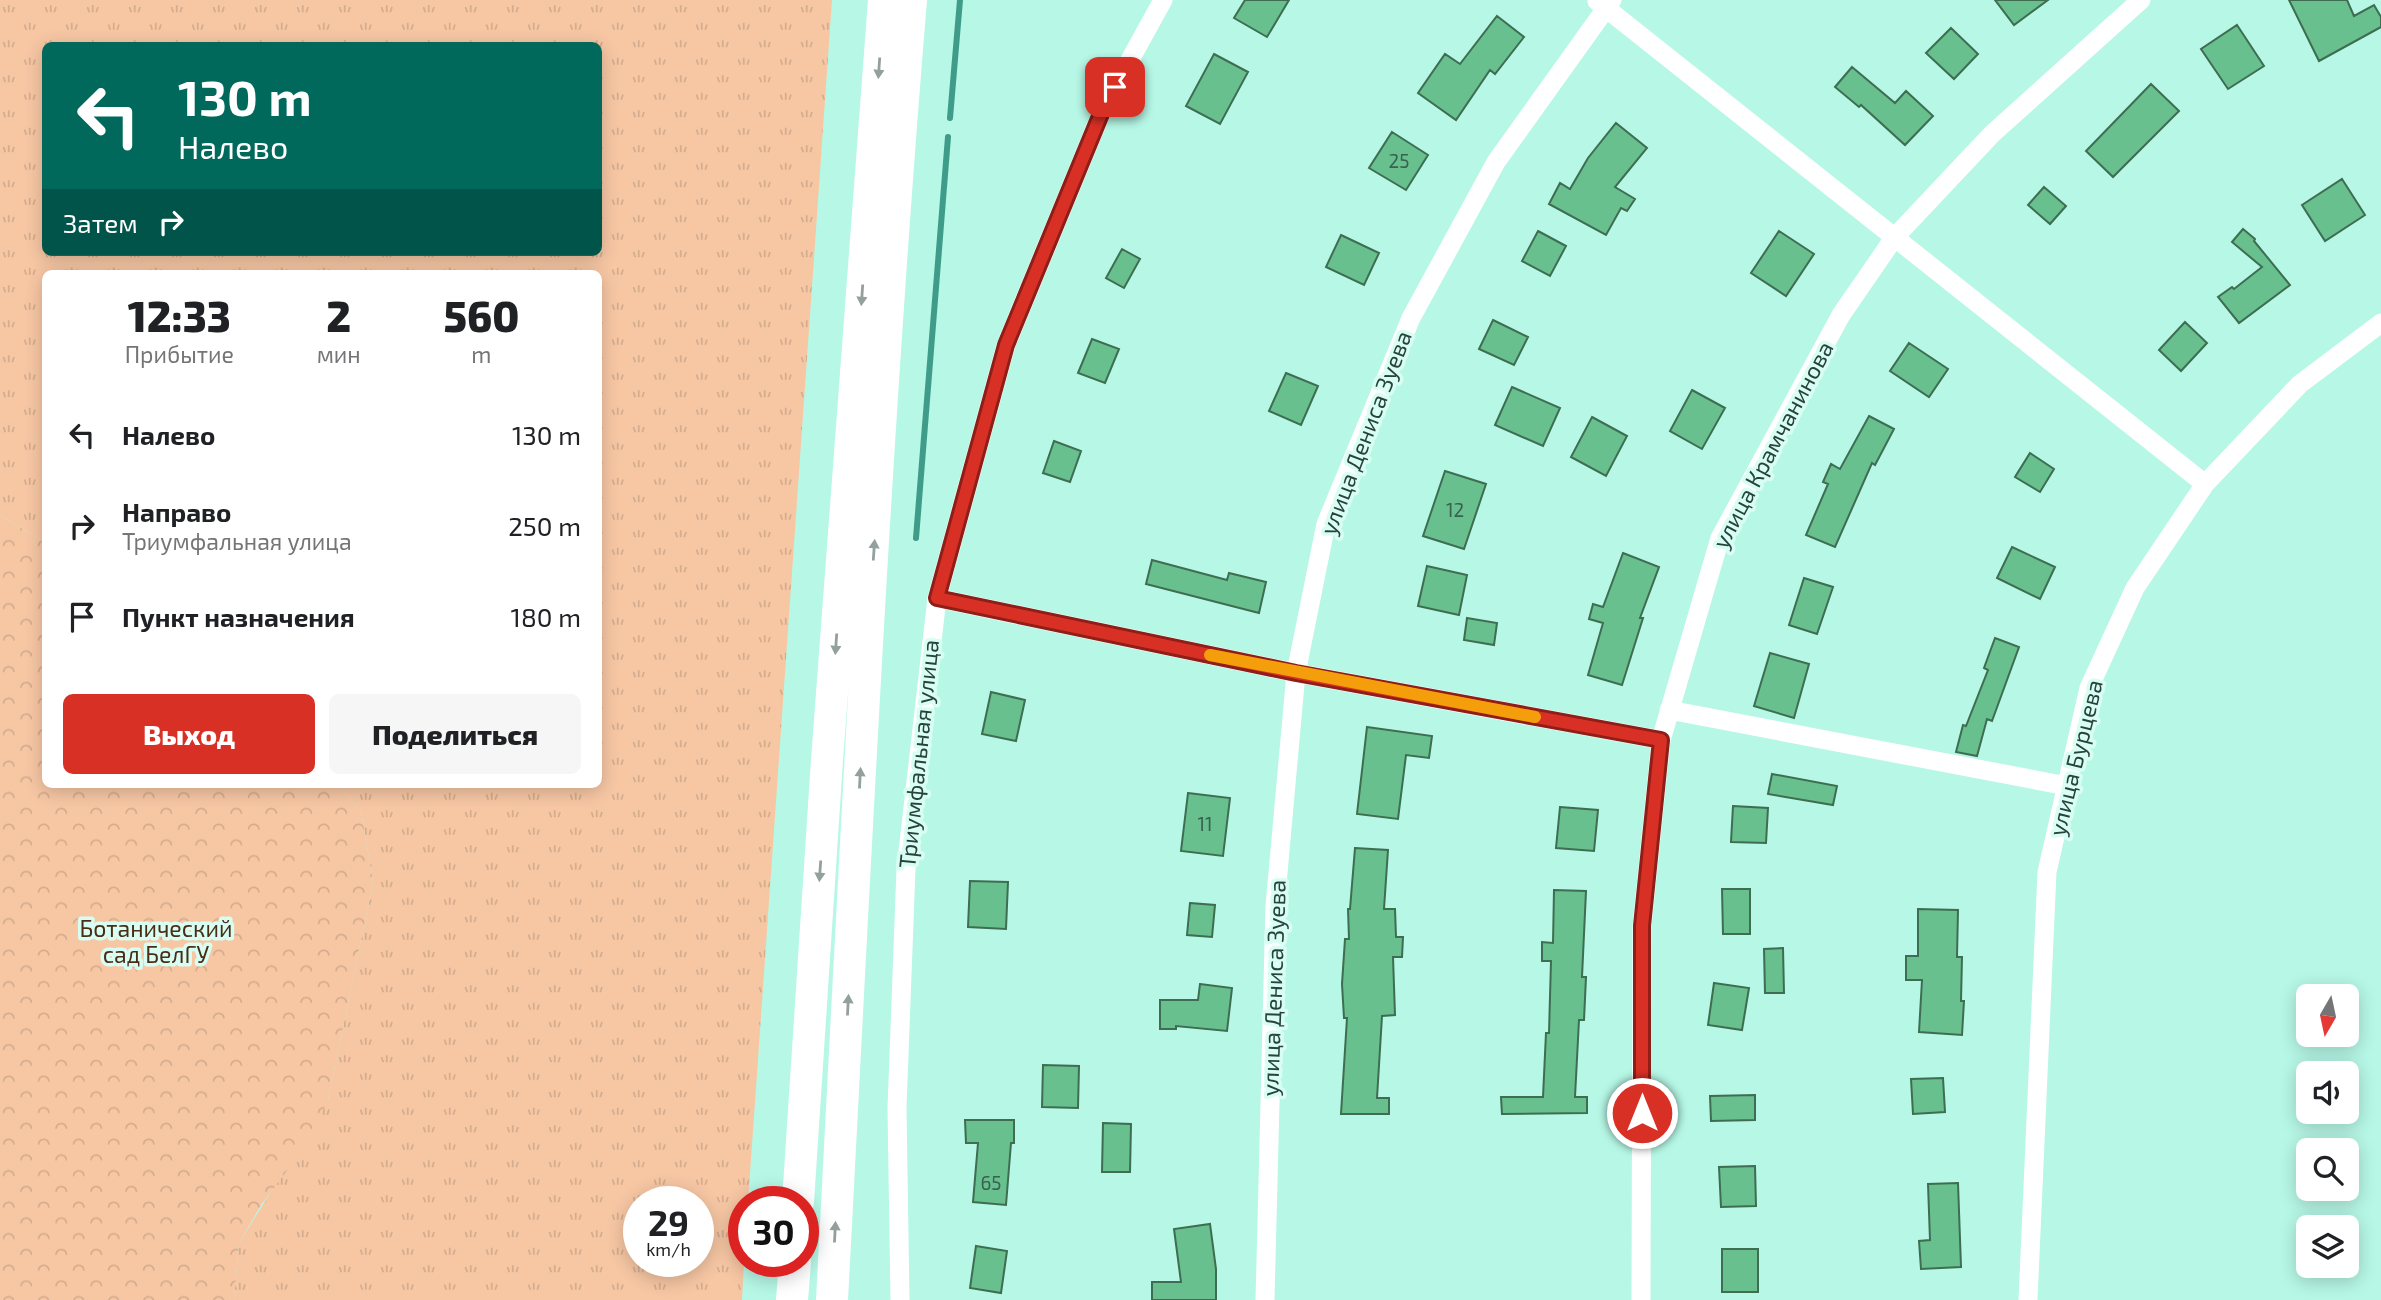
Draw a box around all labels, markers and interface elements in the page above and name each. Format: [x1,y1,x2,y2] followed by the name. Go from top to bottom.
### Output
[873,57,884,79] one-way arrow
[1085,57,1145,117] pin
[178,67,312,126] text: 130 m
[1096,68,1134,106] icon: arrive
[63,70,154,161] icon: left
[178,127,288,165] text: Налево
[1389,149,1409,172] house number: 25
[152,203,190,241] icon: right
[63,207,138,238] text: Затем
[856,284,867,306] one-way arrow
[128,290,231,340] text: 12:33
[326,290,351,340] text: 2
[443,290,519,340] text: 560
[1313,327,1418,539] street label: улица Дениса Зуева
[1706,336,1839,553] street label: улица Крамчанинова
[125,340,234,368] text: Прибытие
[317,340,361,368] text: мин
[471,340,491,368] text: m
[63,416,101,454] icon: left
[122,419,215,450] text: Налево
[512,419,581,450] text: 130 m
[122,496,231,527] text: Направо
[1446,498,1464,521] house number: 12
[63,507,101,545] icon: right
[508,510,581,541] text: 250 m
[122,527,352,555] text: Триумфальная улица
[869,539,880,561] one-way arrow
[63,598,101,636] icon: arrive
[122,601,355,632] text: Пункт назначения
[511,601,581,632] text: 180 m
[830,633,841,655] one-way arrow
[892,638,945,870] street label: Триумфальная улица
[2042,677,2109,839] street label: улица Бурцева
[63,694,315,774] button: Выход
[329,694,581,774] button: Поделиться
[855,766,866,788] one-way arrow
[1197,812,1213,835] house number: 11
[814,860,825,882] one-way arrow
[1255,879,1292,1097] street label: улица Дениса Зуева
[80,914,232,968] park label: Ботанический сад БелГУ
[2296,984,2359,1046] north arrow
[2296,984,2359,1278] map controls
[842,993,853,1015] one-way arrow
[2296,1061,2359,1124] button: sound
[1605,1076,1679,1150] position arrow
[2296,1138,2359,1201] button: search
[980,1171,1002,1194] house number: 65
[728,1186,819,1277] speed limit sign: 30
[648,1201,689,1243] text: 29
[2296,1215,2359,1278] button: layers
[830,1221,841,1243] one-way arrow
[646,1238,691,1260] text: km/h

